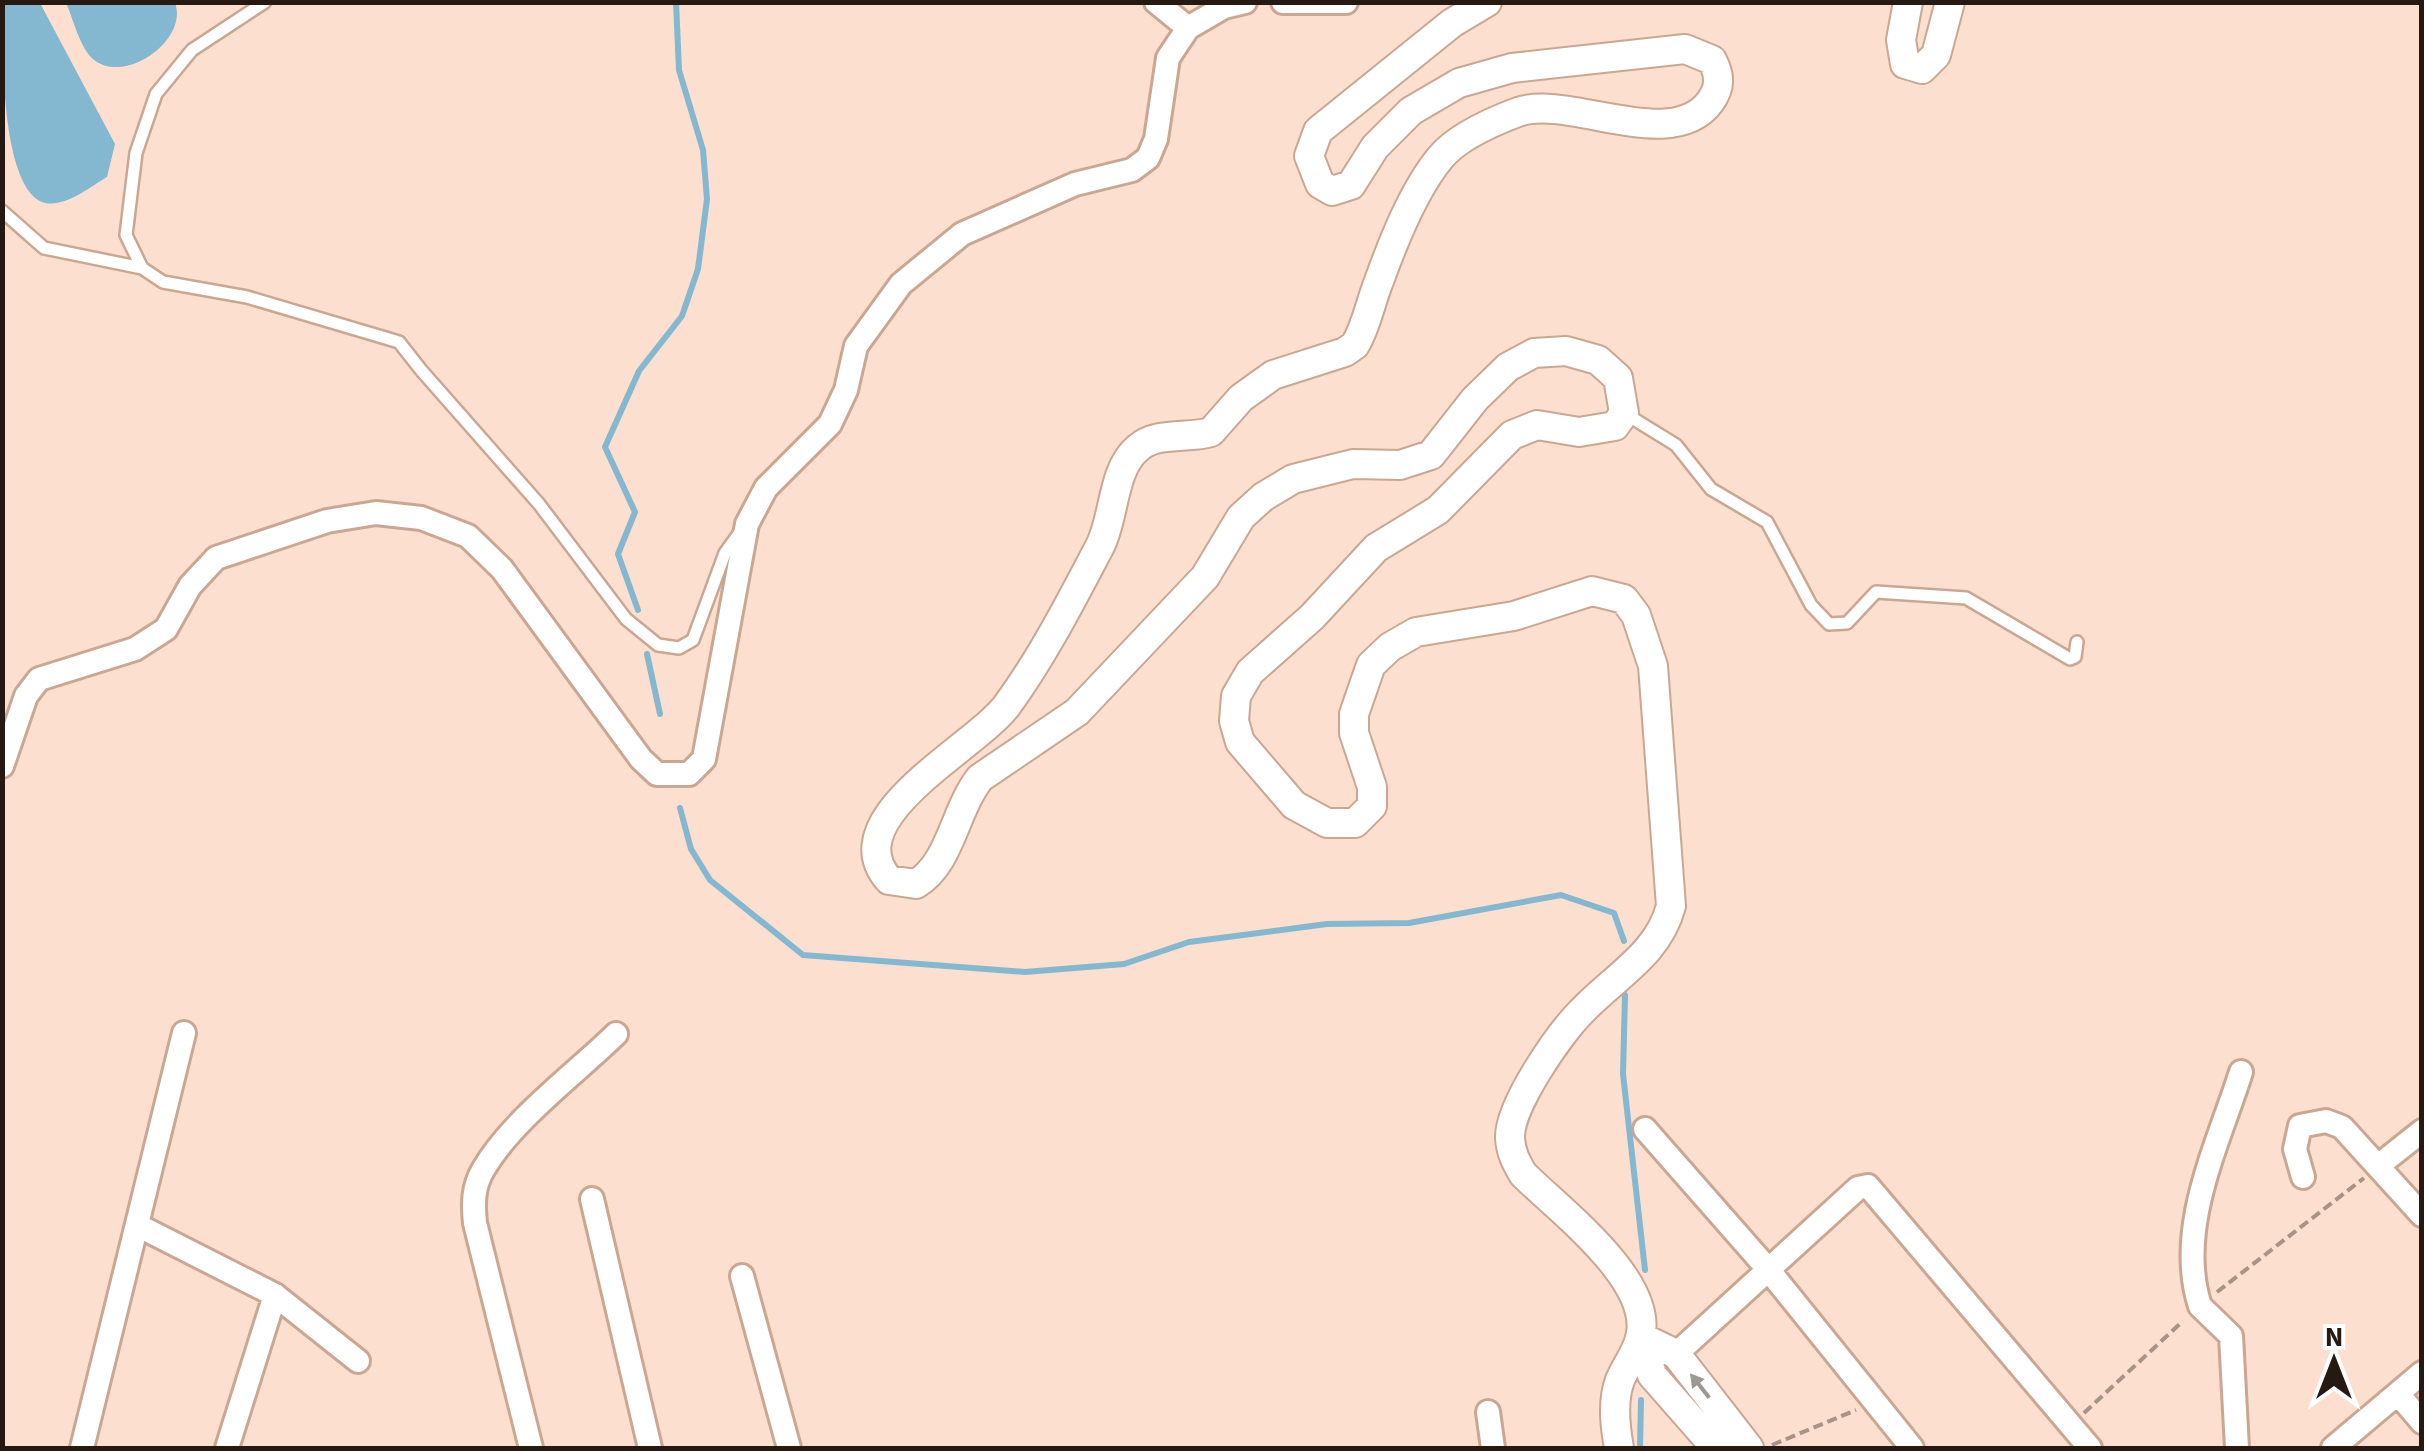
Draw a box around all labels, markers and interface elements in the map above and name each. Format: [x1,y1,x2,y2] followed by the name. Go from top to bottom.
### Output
[2284,1311,2384,1411] north arrow
[2325,1317,2343,1357] text: N
[1691,1373,1711,1399] one-way arrow

